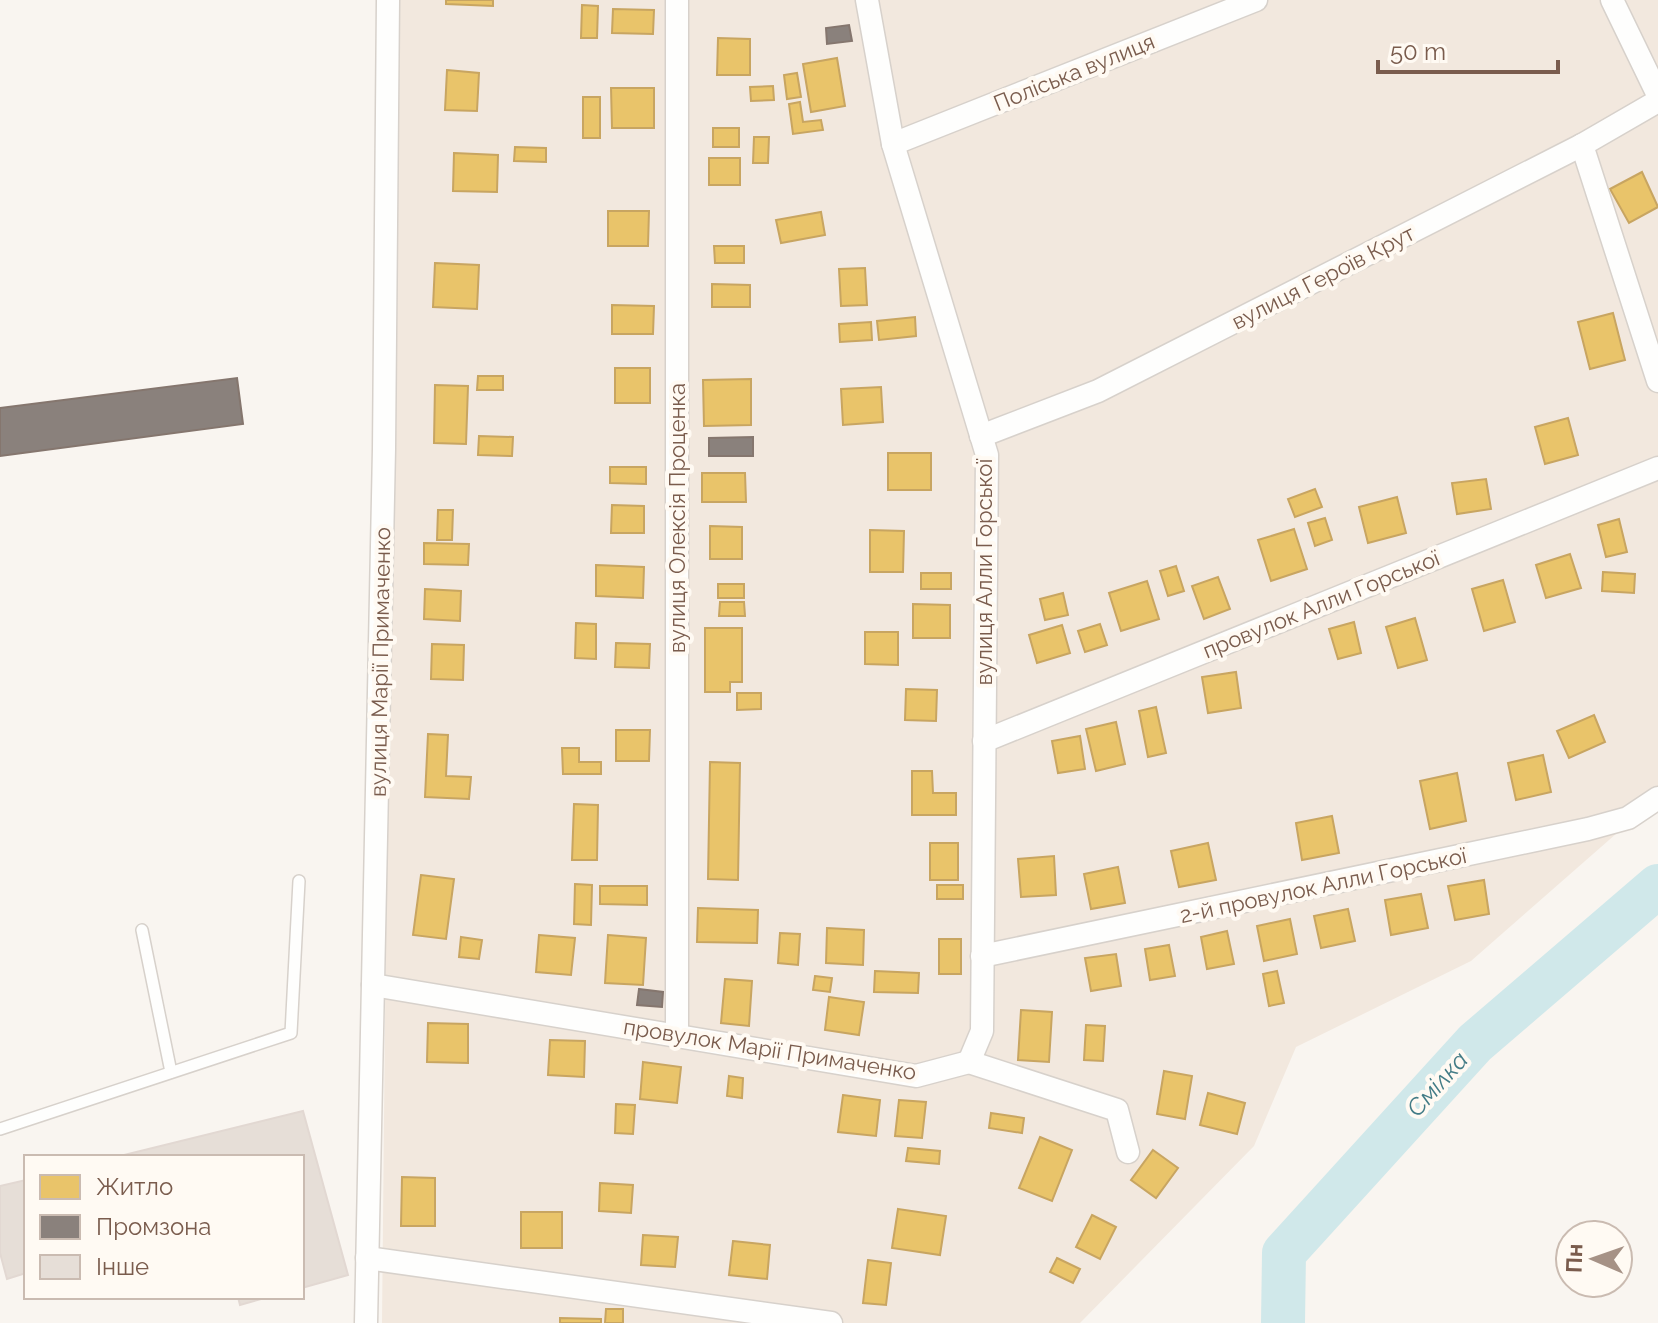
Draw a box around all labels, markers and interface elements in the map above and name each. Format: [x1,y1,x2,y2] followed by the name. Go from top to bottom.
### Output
[1378,24,1558,74] scale bar
[990,28,1158,116] street label: Поліська вулиця
[1390,37,1446,66] text: 50 m
[1227,219,1419,334] street label: вулиця Героїв Крут
[664,383,690,653] street label: вулиця Олексія Проценка
[971,459,997,685] street label: вулиця Алли Горської
[365,527,395,797] street label: вулиця Марії Примаченко
[1199,544,1443,663] street label: провулок Алли Горської
[1177,842,1469,928] street label: 2-й провулок Алли Горської
[622,1013,918,1085] street label: провулок Марії Примаченко
[1400,1046,1474,1122] water label: Смілка
[24,1155,304,1299] legend
[96,1172,173,1201] text: Житло
[96,1212,211,1241] text: Промзона
[1554,1219,1634,1299] north arrow
[1561,1243,1588,1273] text: Пн
[96,1252,149,1281] text: Інше

